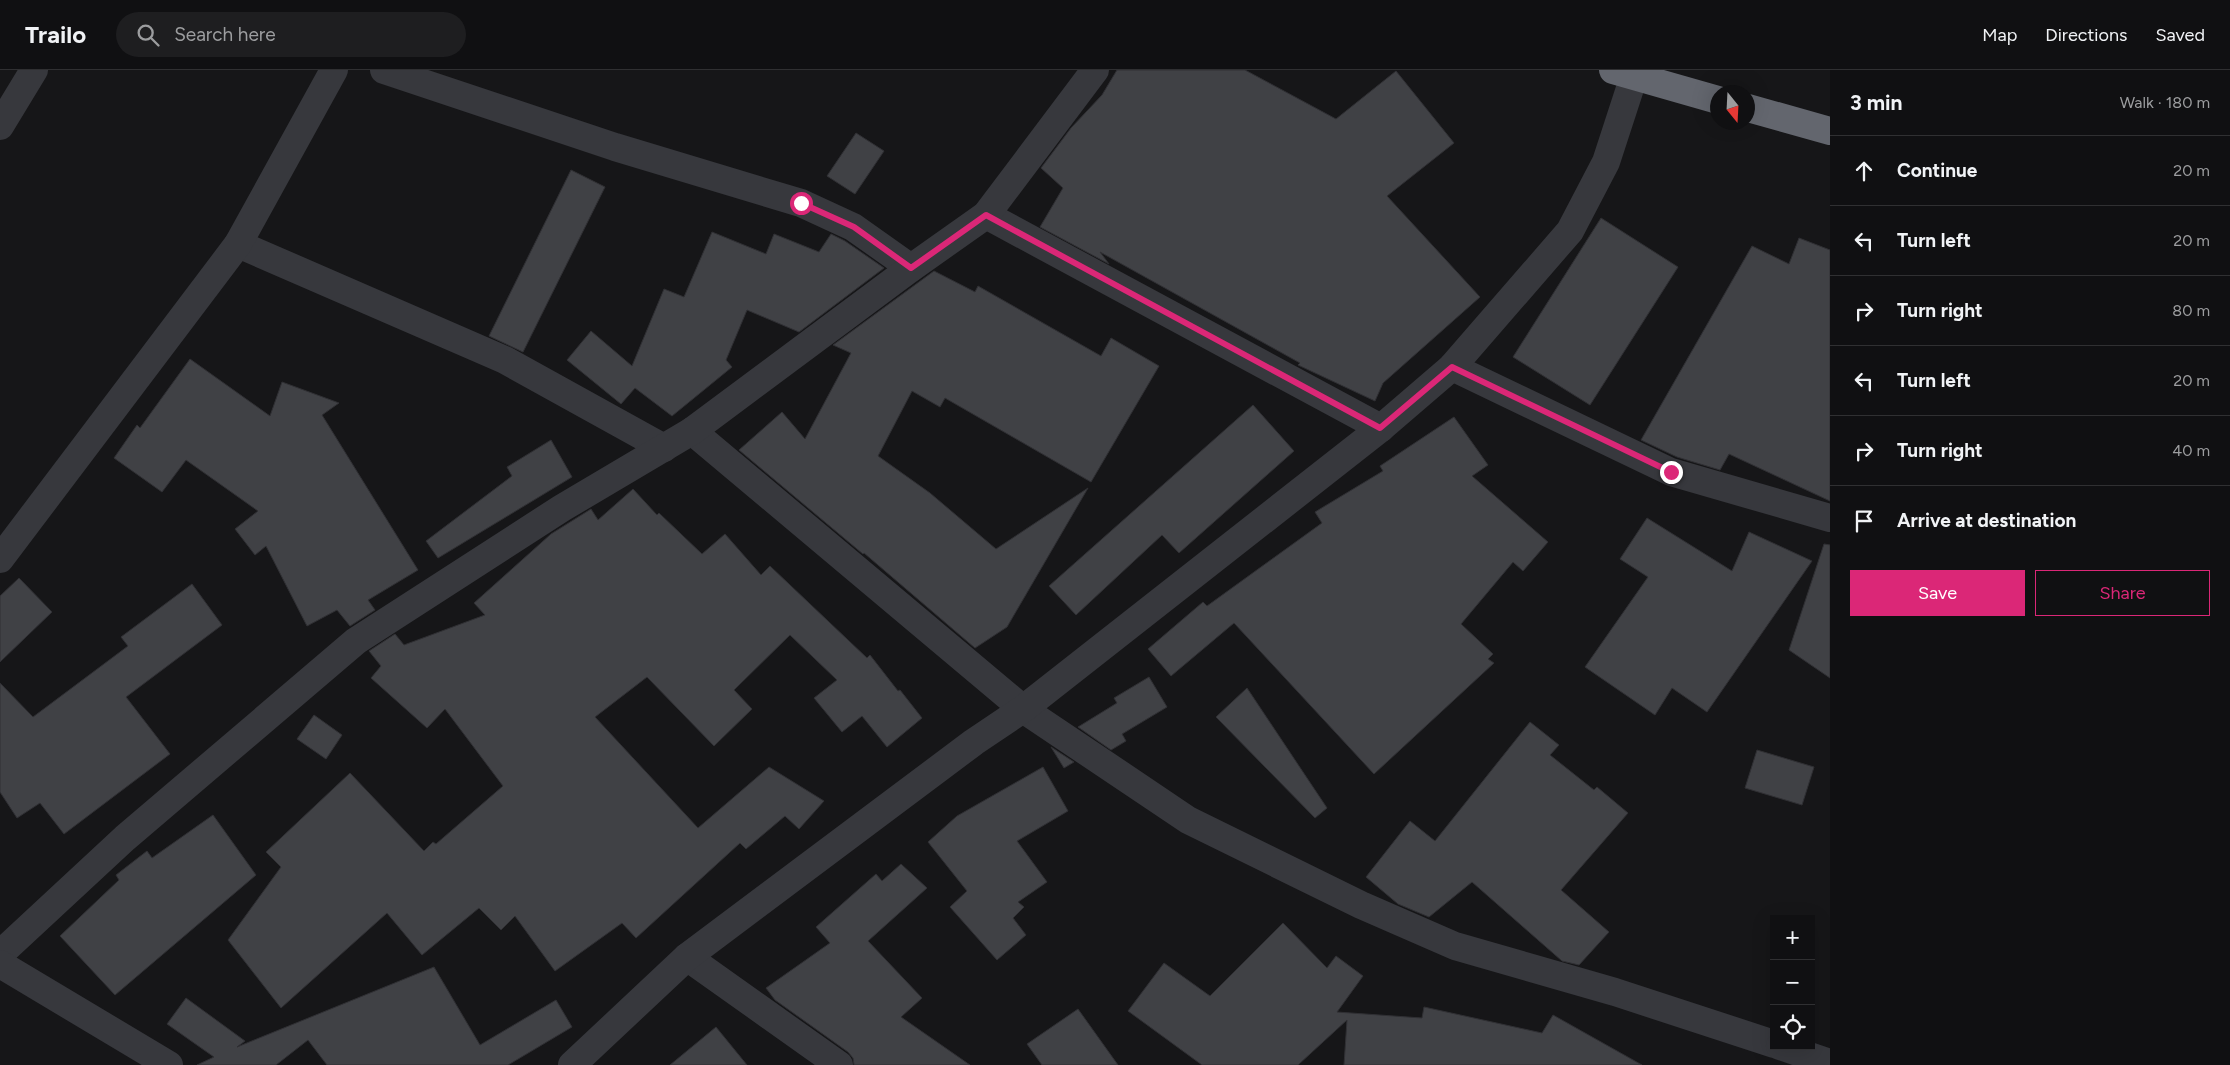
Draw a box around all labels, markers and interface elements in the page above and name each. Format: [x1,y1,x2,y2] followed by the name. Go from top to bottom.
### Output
[116,12,466,57] search box
[25,20,86,49] text: Trailo
[134,21,162,49] icon: search
[174,23,276,46] text: Search here
[1982,24,2017,46] text: Map
[2045,24,2127,46] text: Directions
[2155,24,2205,46] text: Saved
[1710,85,1755,130] north arrow
[1850,90,1902,115] text: 3 min
[2120,93,2210,112] text: Walk · 180 m
[1850,157,1878,185] icon: ahead
[1897,159,1977,182] text: Continue
[2173,161,2210,180] text: 20 m
[790,192,813,215] route start
[1850,227,1878,255] icon: left
[1897,229,1971,252] text: Turn left
[2173,231,2210,250] text: 20 m
[1850,297,1878,325] icon: right
[1897,299,1983,322] text: Turn right
[2172,301,2210,320] text: 80 m
[1850,367,1878,395] icon: left
[1897,369,1971,392] text: Turn left
[2173,371,2210,390] text: 20 m
[1850,437,1878,465] icon: right
[1897,439,1983,462] text: Turn right
[2172,441,2210,460] text: 40 m
[1660,461,1683,484] route end
[1850,507,1878,535] icon: arrive
[1897,509,2076,532] text: Arrive at destination
[1850,570,2025,616] button: Save
[2035,570,2210,616] button: Share
[1770,915,1815,1050] map controls
[1770,915,1815,960] button: +
[1770,960,1815,1005] button: −
[1770,1005,1815,1050] button: locate

